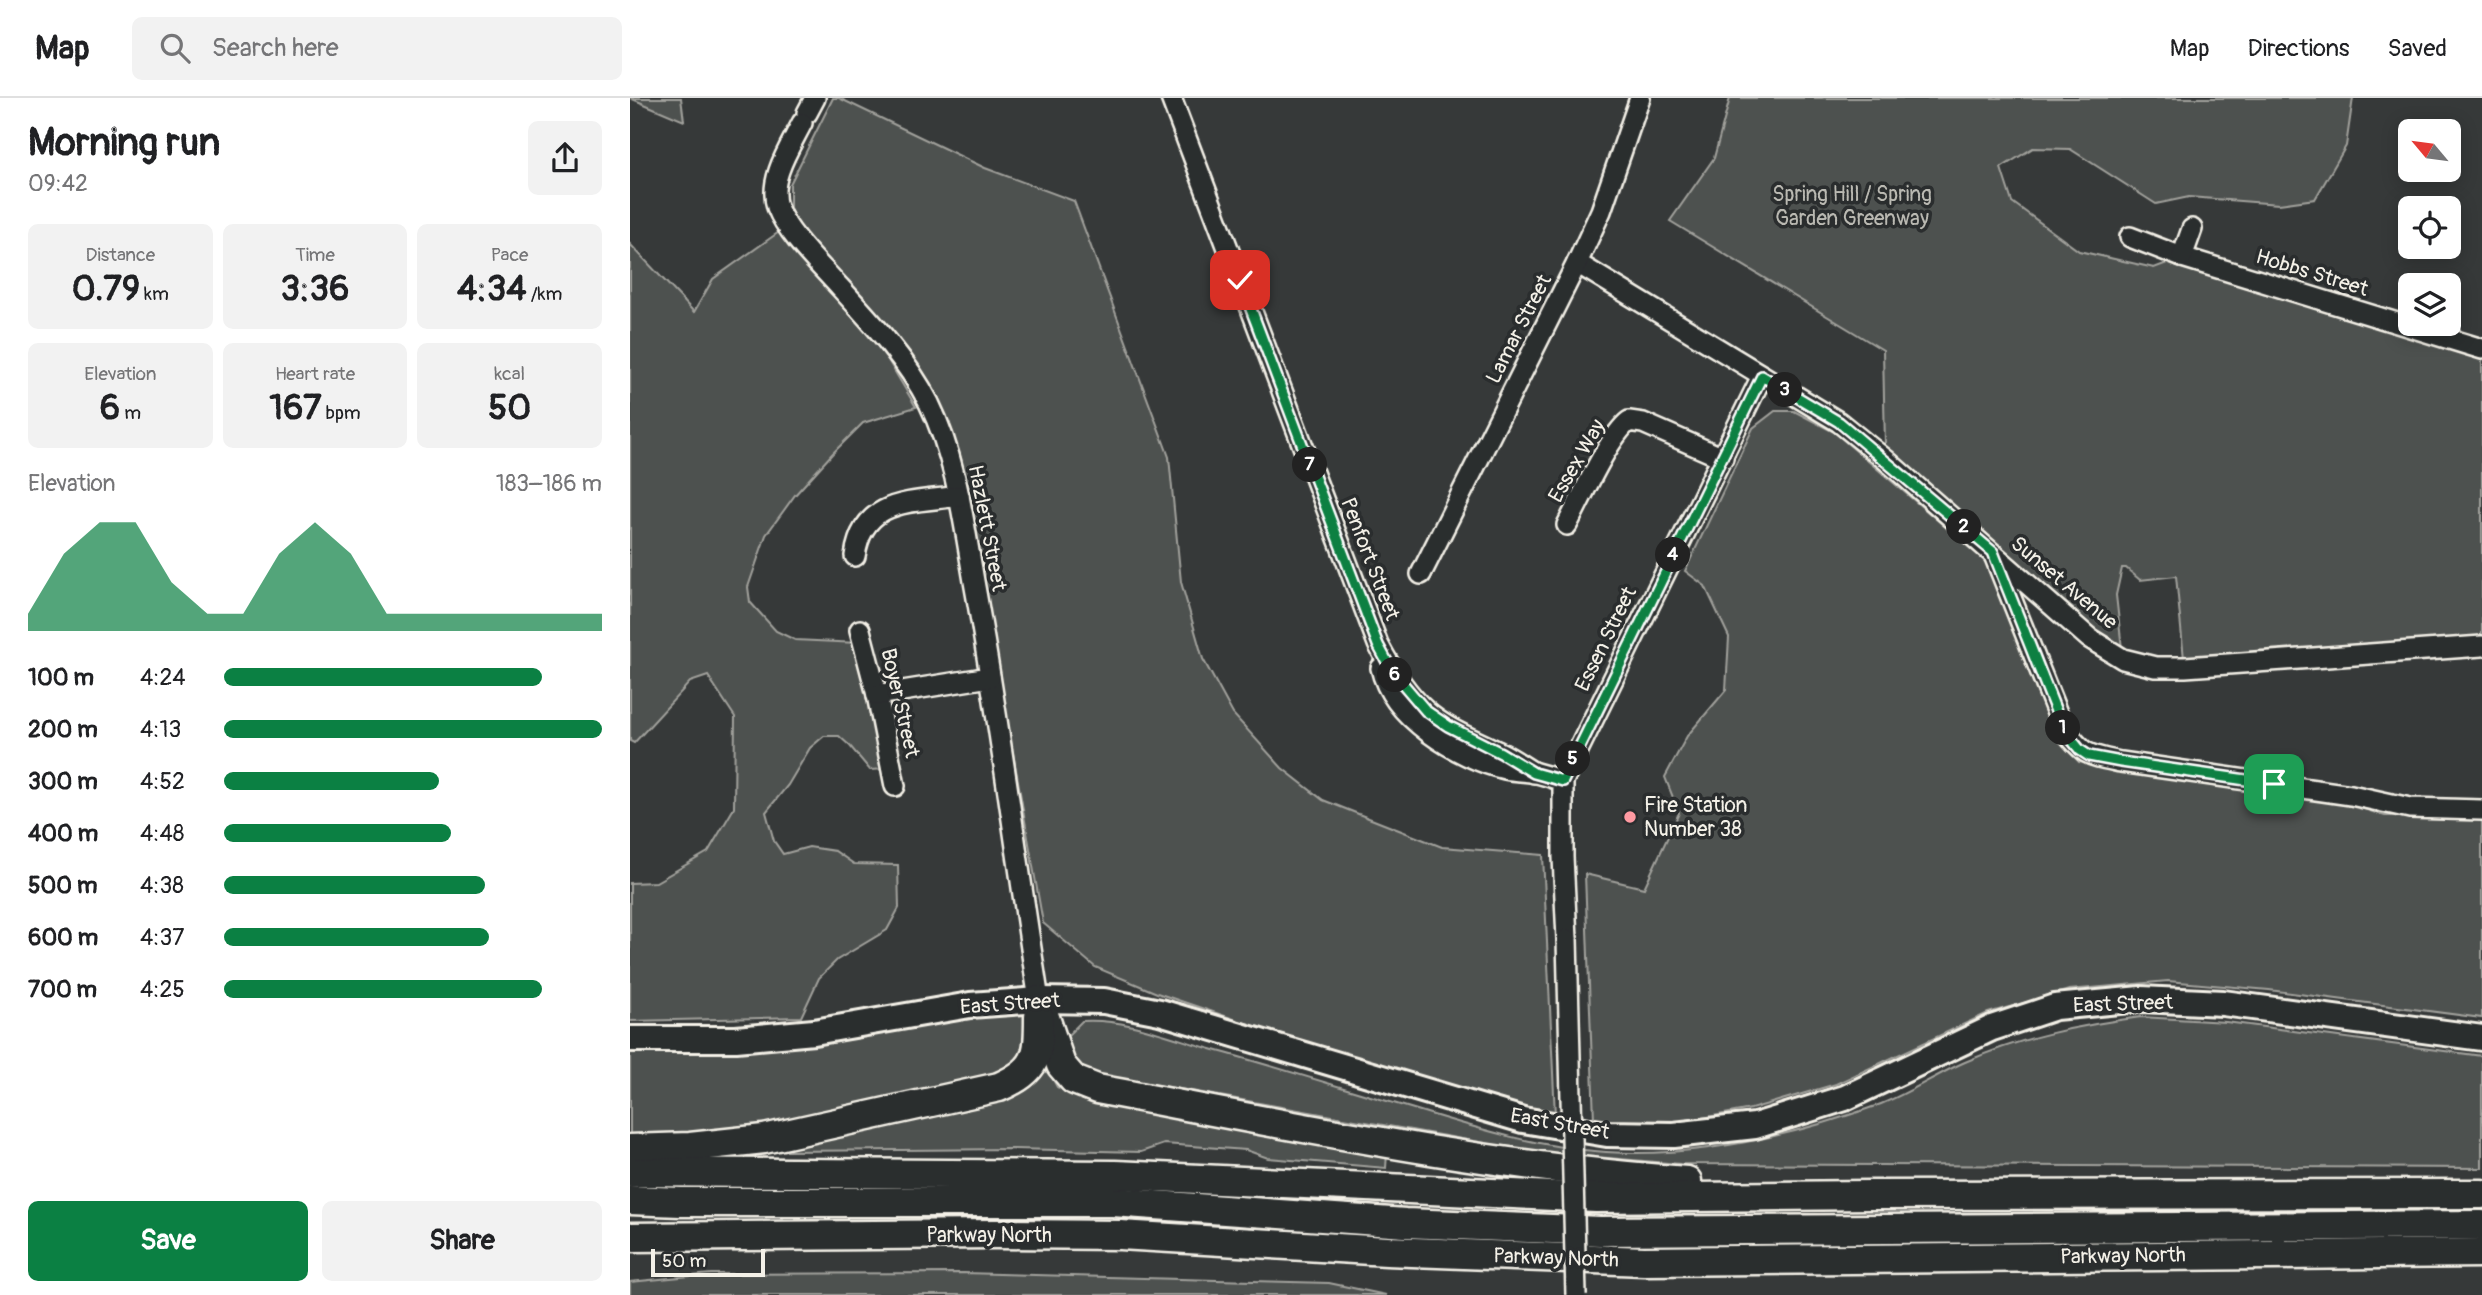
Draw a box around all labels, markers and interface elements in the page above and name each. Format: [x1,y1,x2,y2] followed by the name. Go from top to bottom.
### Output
[132,17,622,80] search box
[35,28,90,69] text: Map
[156,29,194,67] icon: search
[212,32,339,64] text: Search here
[2170,34,2210,63] text: Map
[2248,34,2349,63] text: Directions
[2387,34,2447,63] text: Saved
[28,119,220,167] text: Morning run
[2398,119,2460,182] north arrow
[2398,119,2461,336] map controls
[528,121,602,195] button: share
[28,169,88,198] text: 09:42
[1772,181,1932,232] park label: Spring Hill / Spring Garden Greenway
[2398,196,2461,259] button: locate
[86,243,155,267] text: Distance
[295,243,335,267] text: Time
[491,243,528,267] text: Pace
[2253,243,2372,303] street label: Hobbs Street
[1210,250,1270,310] pin
[1221,261,1259,299] icon: check
[72,267,140,311] text: 0.79
[281,267,349,311] text: 3:36
[457,267,527,311] text: 4:34
[1480,269,1558,388] street label: Lamar Street
[2398,273,2461,336] button: layers
[140,282,169,306] text: km
[527,282,562,306] text: /km
[84,362,157,386] text: Elevation
[275,362,355,386] text: Heart rate
[494,362,525,386] text: kcal
[1768,372,1802,408] pin: 3
[1779,377,1790,401] text: 3
[100,386,120,430] text: 6
[269,386,321,430] text: 167
[488,386,531,430] text: 50
[120,401,141,425] text: m
[321,401,361,425] text: bpm
[1542,414,1612,507] street label: Essex Way
[1292,448,1328,482] pin: 7
[1304,452,1315,476] text: 7
[962,463,1013,594] street label: Hazlett Street
[28,469,116,498] text: Elevation
[496,469,602,498] text: 183–186 m
[1334,494,1406,625] street label: Penfort Street
[1946,510,1982,544] pin: 2
[1958,514,1969,538] text: 2
[2005,530,2124,636] street label: Sunset Avenue
[1656,538,1690,573] pin: 4
[1667,542,1678,566] text: 4
[1569,582,1643,696] street label: Essen Street
[874,646,926,761] street label: Boyer Street
[1378,658,1412,692] pin: 6
[1389,662,1400,686] text: 6
[28,663,94,692] text: 100 m
[140,663,186,692] text: 4:24
[2046,710,2080,746] pin: 1
[28,715,98,744] text: 200 m
[140,715,181,744] text: 4:13
[2059,715,2066,739] text: 1
[1556,742,1590,776] pin: 5
[1567,746,1578,770] text: 5
[2244,754,2304,814] pin
[2255,765,2293,803] icon: arrive
[28,767,98,796] text: 300 m
[140,767,185,796] text: 4:52
[1644,792,1747,843] place label: Fire Station Number 38
[1622,809,1638,825] marker: Fire Station Number 38
[28,819,98,848] text: 400 m
[140,819,184,848] text: 4:48
[28,871,97,900] text: 500 m
[140,871,184,900] text: 4:38
[28,923,98,952] text: 600 m
[140,923,184,952] text: 4:37
[28,975,97,1004] text: 700 m
[140,975,185,1004] text: 4:25
[959,987,1061,1021] street label: East Street
[2073,989,2174,1019] street label: East Street
[1508,1102,1612,1146] street label: East Street
[28,1201,308,1281] button: Save
[322,1201,602,1281] button: Share
[926,1222,1052,1249] street label: Parkway North
[2060,1241,2186,1271] street label: Parkway North
[1493,1242,1619,1274] street label: Parkway North
[651,1246,765,1278] scale bar
[662,1249,706,1273] text: 50 m

